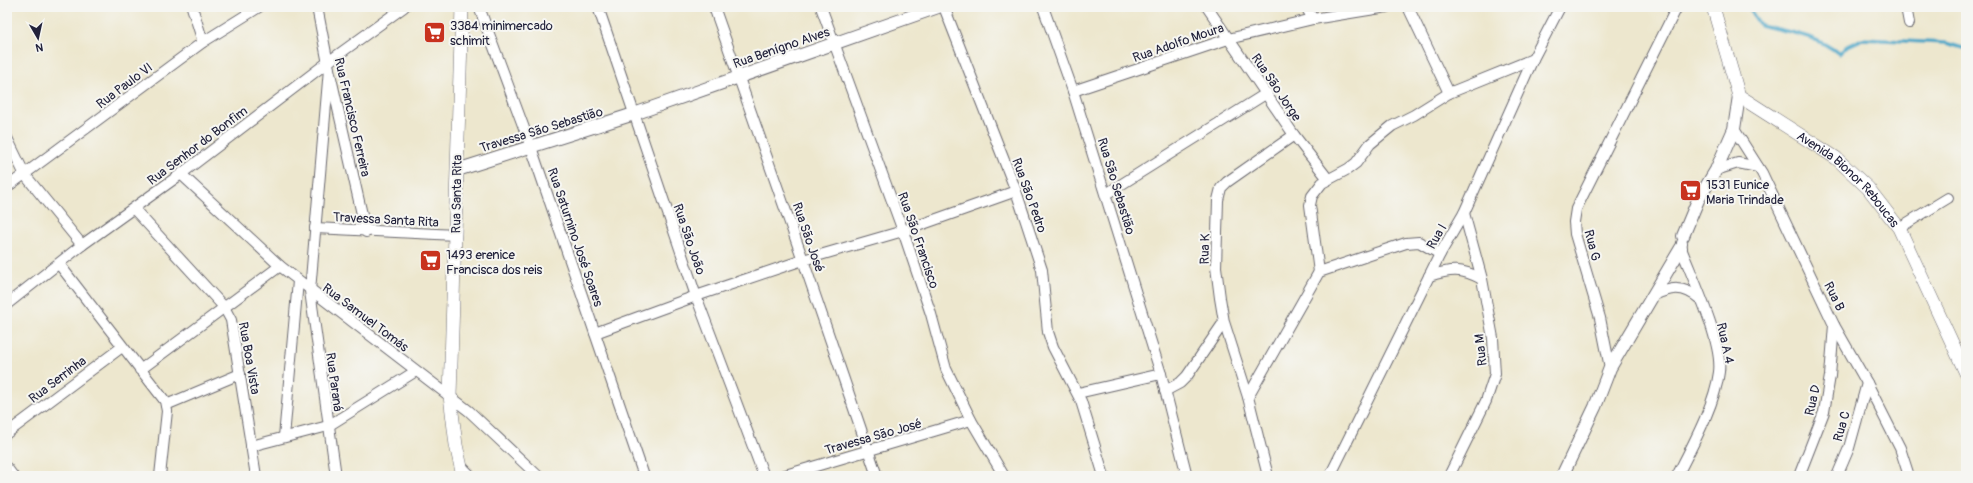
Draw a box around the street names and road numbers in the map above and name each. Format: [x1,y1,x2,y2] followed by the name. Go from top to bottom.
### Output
[1131,20,1226,66] street label: Rua Adolfo Moura
[731,24,832,72] street label: Rua Benígno Alves
[1248,51,1305,125] street label: Rua São Jorge
[331,56,374,178] street label: Rua Francisco Ferreira
[93,59,156,112] street label: Rua Paulo VI
[144,103,251,189] street label: Rua Senhor do Bonfim
[478,104,605,156] street label: Travessa São Sebastião
[1794,128,1902,231] street label: Avenida Bionor Reboucas
[1094,136,1138,237] street label: Rua São Sebastião
[448,155,466,233] street label: Rua Santa Rita
[1008,156,1050,235] street label: Rua São Pedro
[544,166,606,309] street label: Rua Saturnino José Soares
[894,190,942,291] street label: Rua São Francisco
[789,200,828,274] street label: Rua São José
[669,202,709,277] street label: Rua São João
[333,209,439,231] street label: Travessa Santa Rita
[1423,221,1450,252] street label: Rua I
[1580,228,1604,262] street label: Rua G
[1197,233,1213,265] street label: Rua K
[1820,279,1848,314] street label: Rua B
[319,280,412,355] street label: Rua Samuel Tomás
[235,321,263,396] street label: Rua Boa Vista
[1713,321,1737,366] street label: Rua A 4
[1471,333,1491,367] street label: Rua M
[322,352,346,413] street label: Rua Paraná
[26,353,90,407] street label: Rua Serrinha
[1802,383,1824,417] street label: Rua D
[1830,409,1854,443] street label: Rua C
[823,415,924,458] street label: Travessa São José

